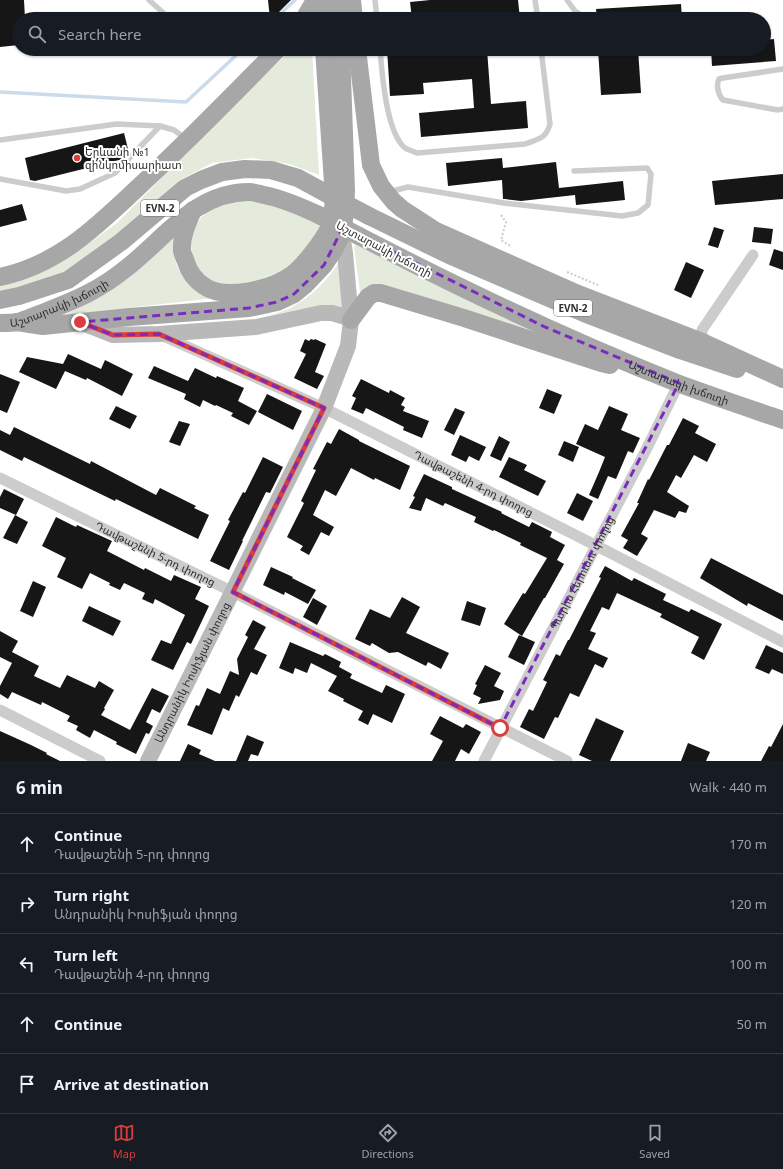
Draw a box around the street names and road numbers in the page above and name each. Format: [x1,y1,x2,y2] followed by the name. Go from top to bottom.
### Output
[141,200,179,216] road number: EVN-2
[334,217,435,280] street label: Աշտարակի խճուղի
[9,275,111,330] street label: Աշտարակի խճուղի
[554,300,592,316] road number: EVN-2
[626,356,731,408] street label: Աշտարակի խճուղի
[411,447,536,520] street label: Դավթաշենի 4-րդ փողոց
[546,513,617,632] street label: Պարիս Հերունու փողոց
[93,518,218,589] street label: Դավթաշենի 5-րդ փողոց
[150,599,233,745] street label: Անդրանիկ Իոսիֆյան փողոց

